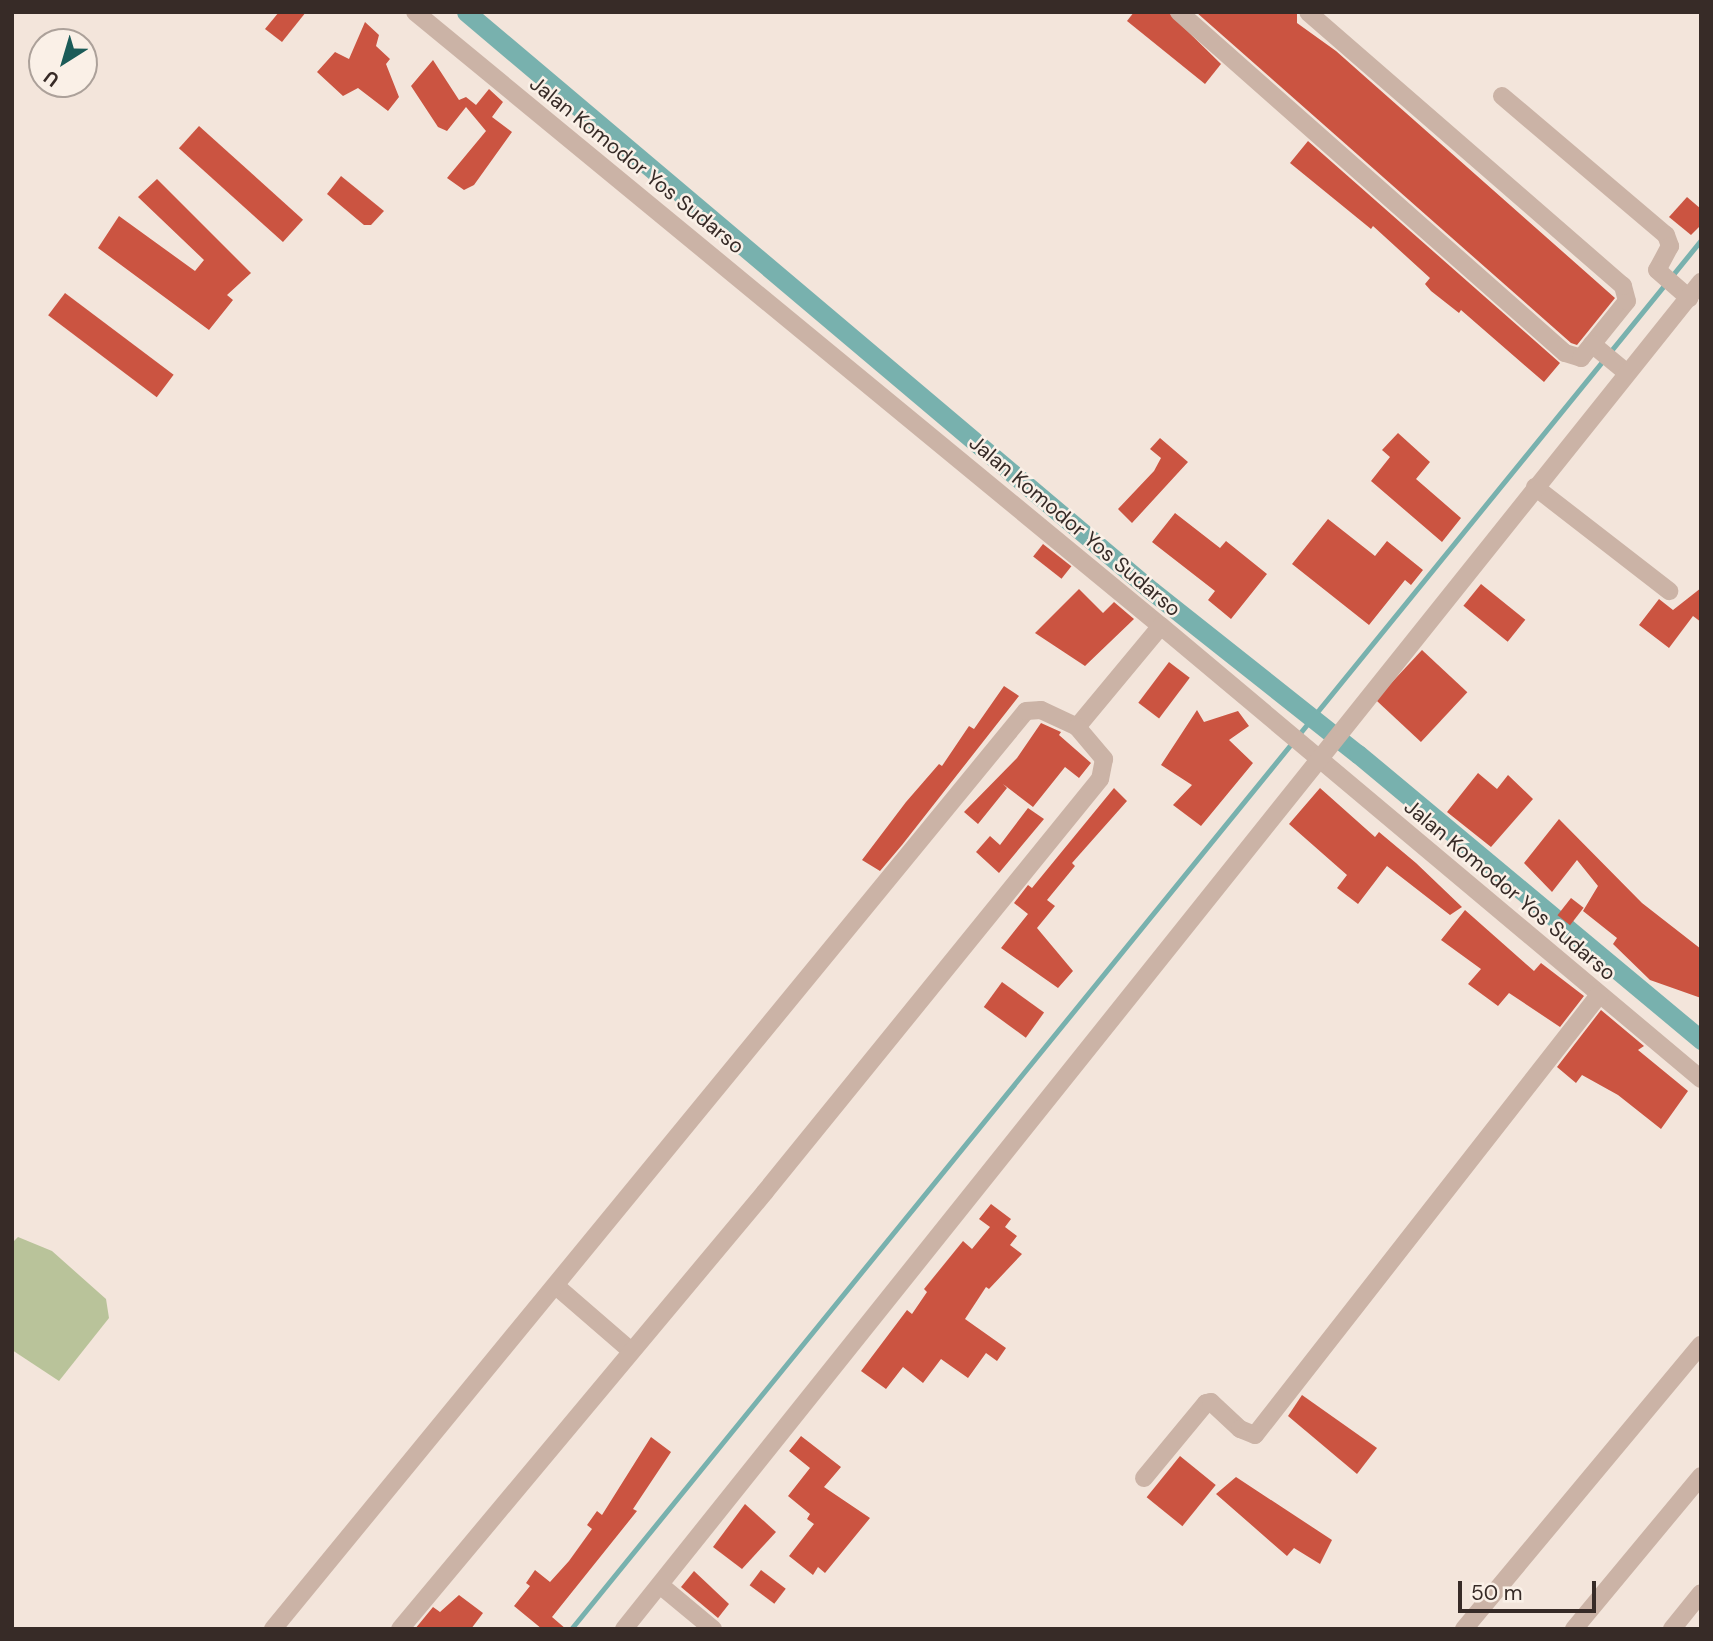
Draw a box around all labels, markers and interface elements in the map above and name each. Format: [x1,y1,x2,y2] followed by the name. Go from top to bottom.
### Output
[28,28,98,98] north arrow
[39,65,64,92] text: U
[525,71,749,259] street label: Jalan Komodor Yos Sudarso
[964,430,1186,622] street label: Jalan Komodor Yos Sudarso
[1399,794,1621,986] street label: Jalan Komodor Yos Sudarso
[1461,1568,1599,1612] scale bar
[1471,1579,1522,1607] text: 50 m

